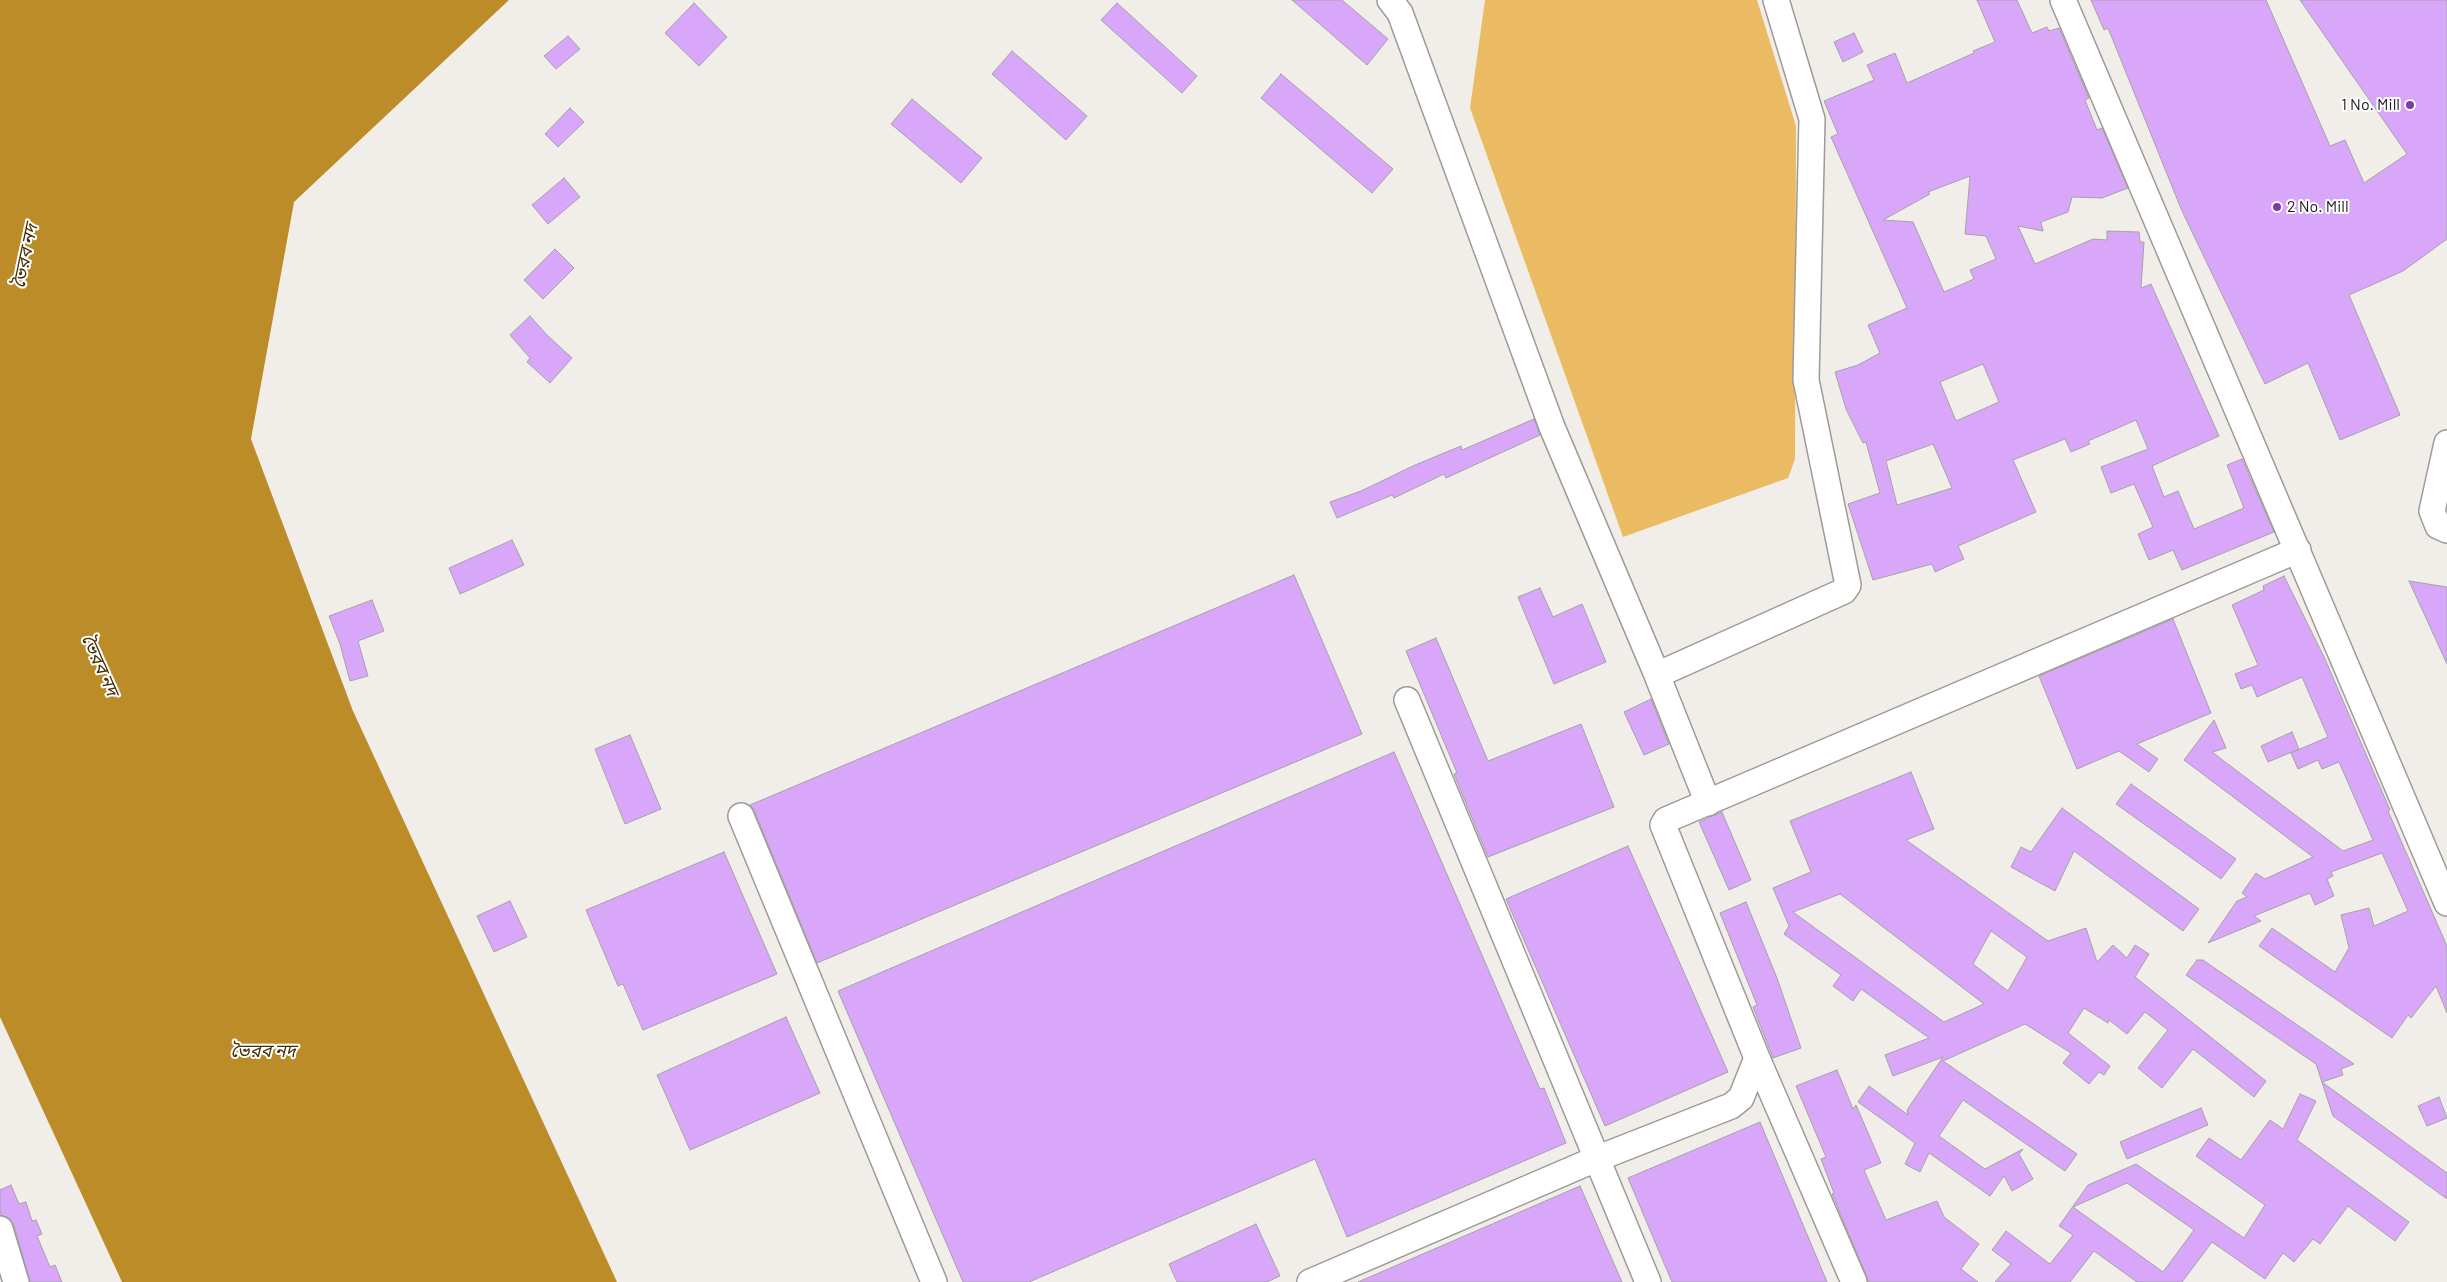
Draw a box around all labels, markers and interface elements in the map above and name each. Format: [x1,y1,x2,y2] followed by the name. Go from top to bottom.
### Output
[2341,95,2400,115] place label: 1 No. Mill
[2404,99,2416,111] marker: 1 No. Mill
[2287,197,2349,217] place label: 2 No. Mill
[2271,201,2283,213] marker: 2 No. Mill
[8,222,42,290] water label: ভৈরব নদ
[77,631,123,699] water label: ভৈরব নদ
[231,1040,295,1062] water label: ভৈরব নদ

